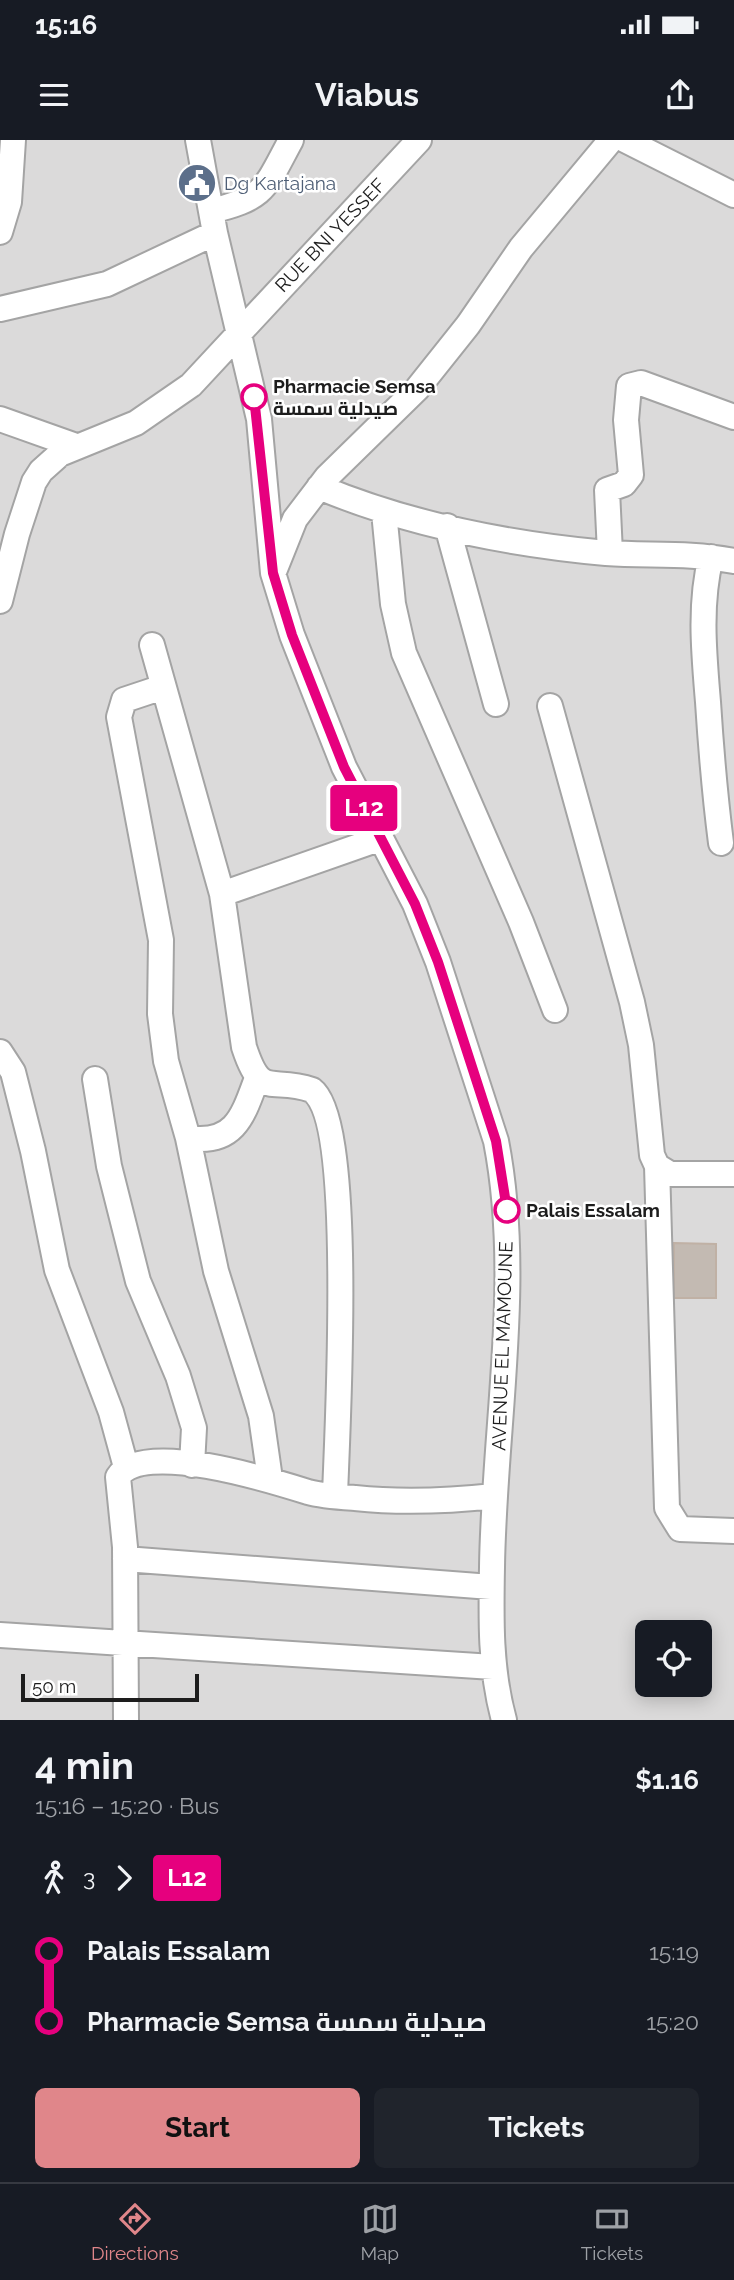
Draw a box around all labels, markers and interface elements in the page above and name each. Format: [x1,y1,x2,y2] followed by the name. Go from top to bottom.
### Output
[35,10,97,40] text: 15:16
[35,76,73,114] icon: menu
[315,76,419,113] text: Viabus
[661,76,699,114] icon: share
[176,162,218,204] public building icon: Dg Kartajana
[224,172,336,194] place label: Dg Kartajana
[270,174,390,296] street label: RUE BNI YESSEF
[273,375,436,419] place label: Pharmacie Semsa صيدلية سمسة
[241,384,267,410] marker: Pharmacie Semsa صيدلية سمسة
[324,785,404,831] line badge: L12
[344,793,384,822] text: L12
[494,1197,520,1223] marker: Palais Essalam
[526,1199,660,1221] place label: Palais Essalam
[487,1241,517,1451] street label: AVENUE EL MAMOUNE
[635,1620,712,1697] map controls
[635,1620,712,1697] button: locate
[21,1671,200,1703] scale bar
[32,1675,76,1697] text: 50 m
[35,1743,134,1788] text: 4 min
[635,1765,699,1795] text: $1.16
[35,1792,219,1819] text: 15:16 – 15:20 · Bus
[35,1859,73,1897] icon: walk
[105,1859,143,1897] icon: forward
[167,1863,207,1892] text: L12
[83,1864,95,1891] text: 3
[87,1936,270,1966] text: Palais Essalam
[649,1938,699,1965] text: 15:19
[87,2007,487,2037] text: Pharmacie Semsa صيدلية سمسة
[646,2008,699,2035] text: 15:20
[35,2088,360,2168] button: Start
[374,2088,699,2168] button: Tickets
[91,2200,179,2264] tab: Directions
[360,2200,399,2264] tab: Map
[581,2200,643,2264] tab: Tickets

